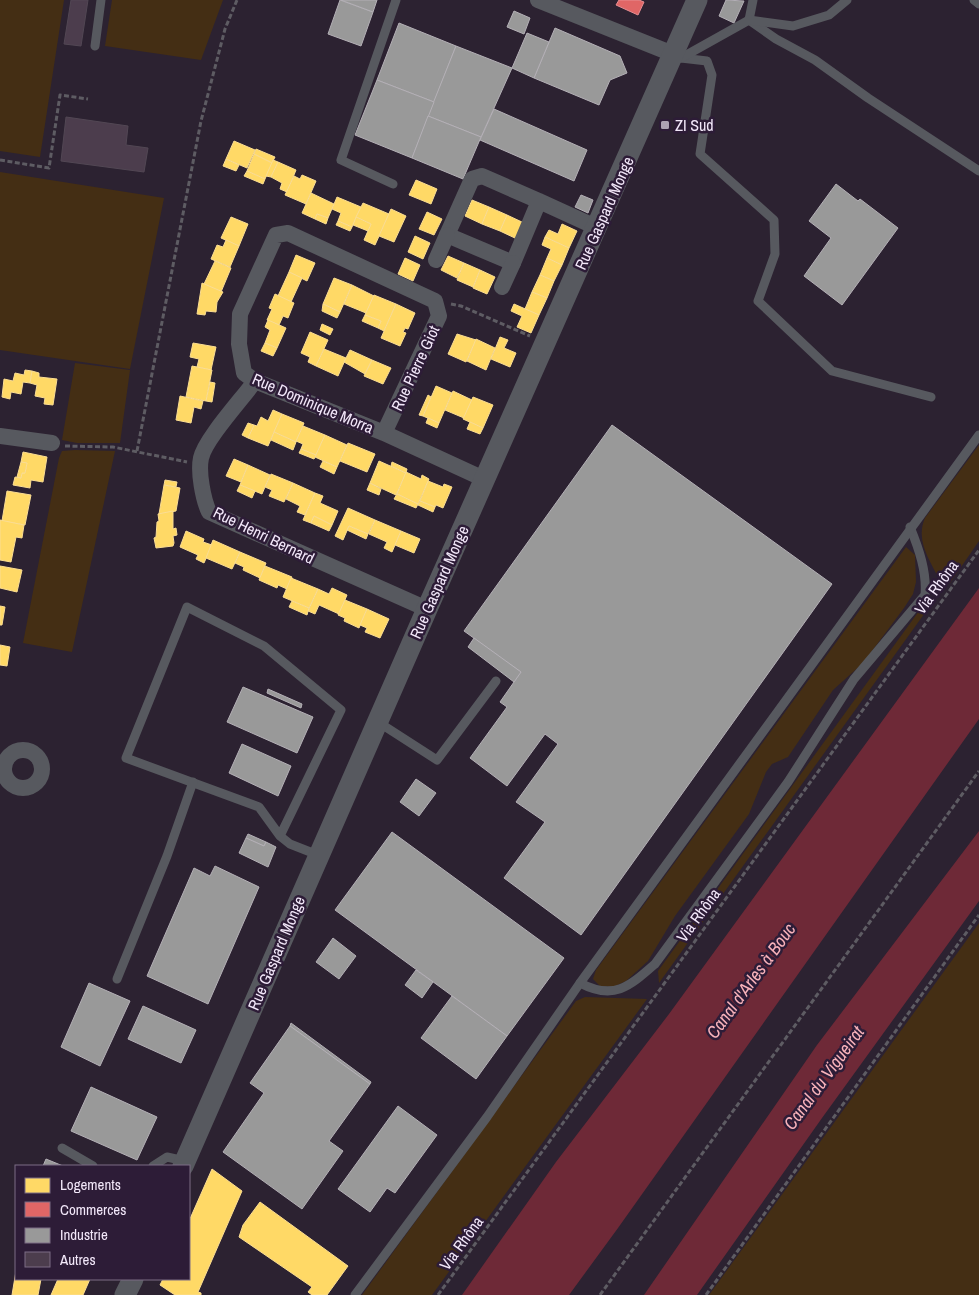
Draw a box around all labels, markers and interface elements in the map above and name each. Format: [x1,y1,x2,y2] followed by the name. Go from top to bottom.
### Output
[675,114,714,136] place label: ZI Sud
[659,119,671,131] marker: ZI Sud
[569,153,639,273] street label: Rue Gaspard Monge
[386,321,445,414] street label: Rue Pierre Giot
[249,368,378,439] street label: Rue Dominique Morra
[210,501,318,569] street label: Rue Henri Bernard
[404,522,474,642] street label: Rue Gaspard Monge
[909,555,963,618] street label: Via Rhôna
[671,883,725,946] street label: Via Rhôna
[242,893,310,1013] street label: Rue Gaspard Monge
[700,917,801,1044] water label: Canal d'Arles à Bouc
[777,1020,870,1135] water label: Canal du Vigueirat
[15,1165,190,1280] legend
[60,1174,121,1195] text: Logements
[60,1199,126,1220] text: Commerces
[434,1211,488,1274] street label: Via Rhôna
[60,1224,108,1245] text: Industrie
[59,1249,96,1270] text: Autres

